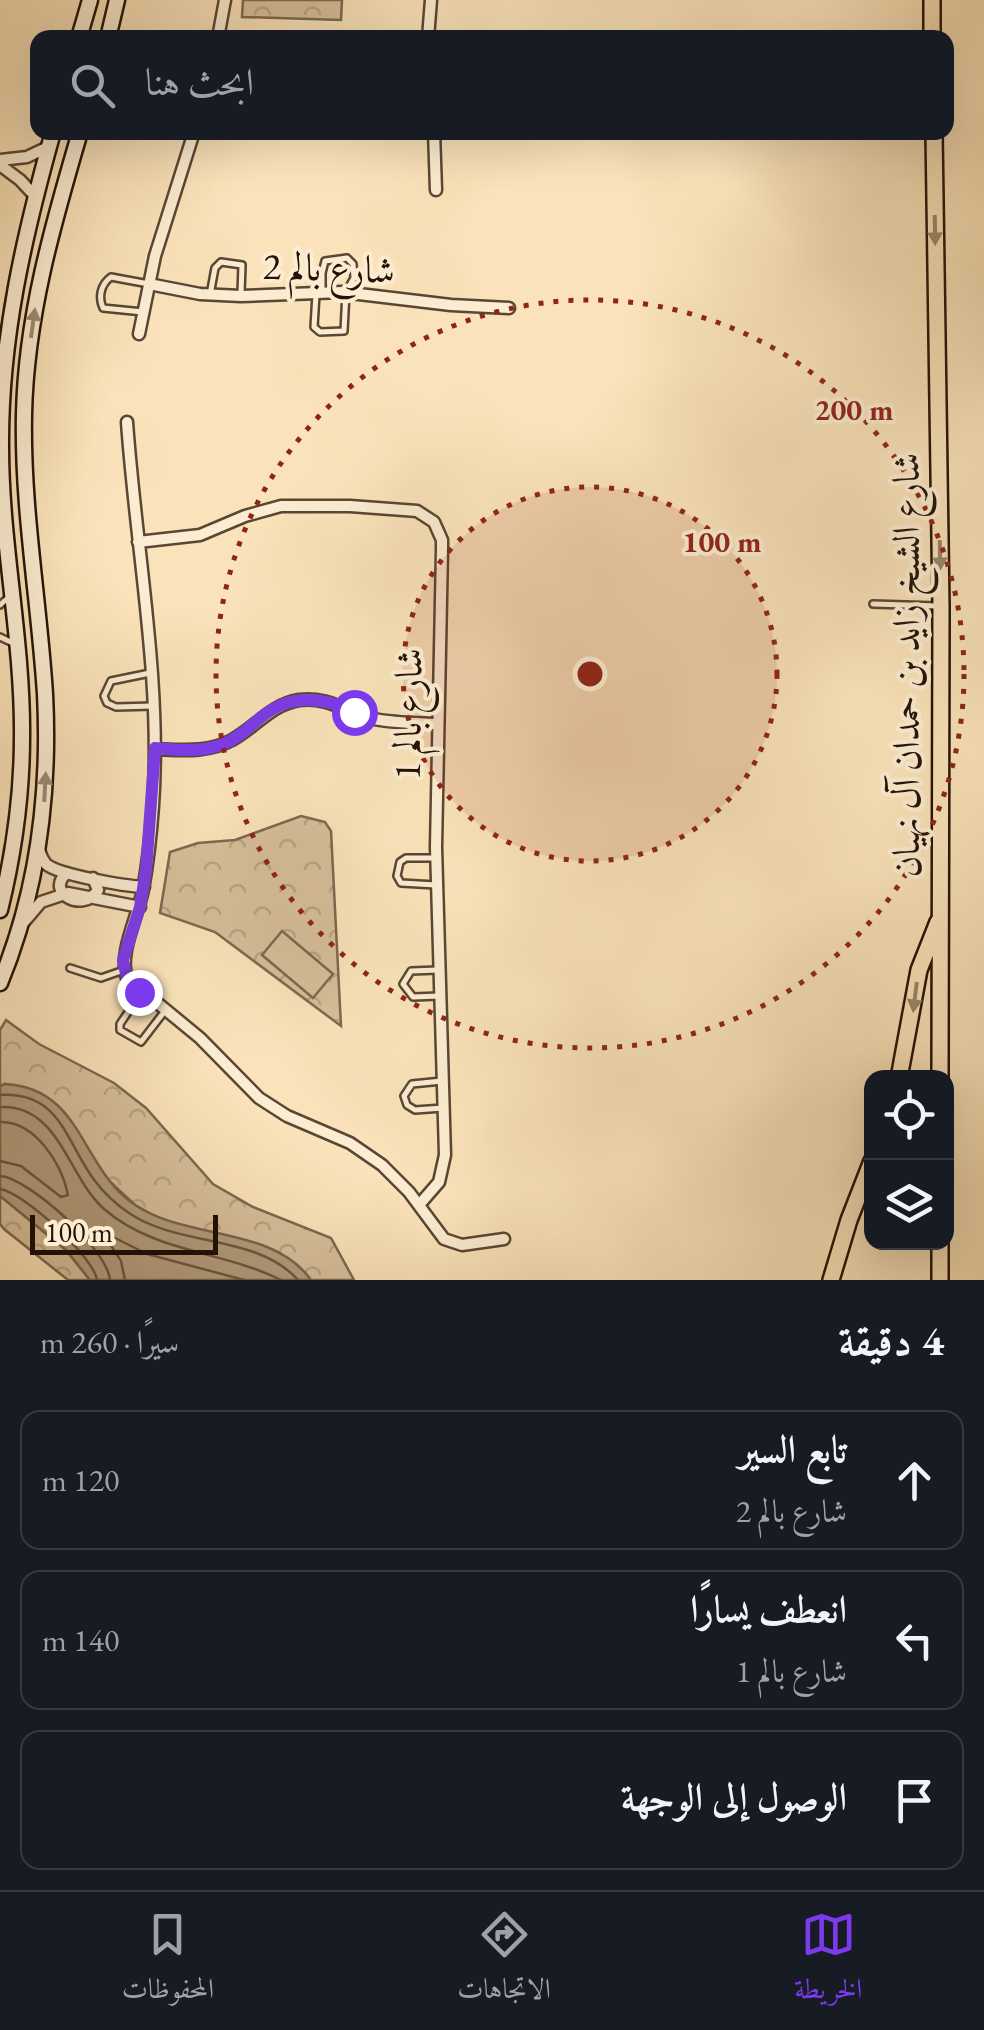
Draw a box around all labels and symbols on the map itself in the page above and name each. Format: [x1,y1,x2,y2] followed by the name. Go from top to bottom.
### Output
[927,214,943,246] one-way arrow
[262,241,396,303] street label: شارع بالم 2
[26,307,42,338] one-way arrow
[815,390,893,429] text: 200 m
[881,453,940,877] street label: شارع الشيخ زايد بن حمدان آل نهيان
[683,522,761,561] text: 100 m
[932,539,948,571] one-way arrow
[382,648,442,781] street label: شارع بالم 1
[572,656,608,692] centre of rings
[332,690,378,736] route start
[37,770,53,802] one-way arrow
[117,970,163,1016] route end
[907,981,923,1013] one-way arrow
[30,1210,218,1254] scale bar

